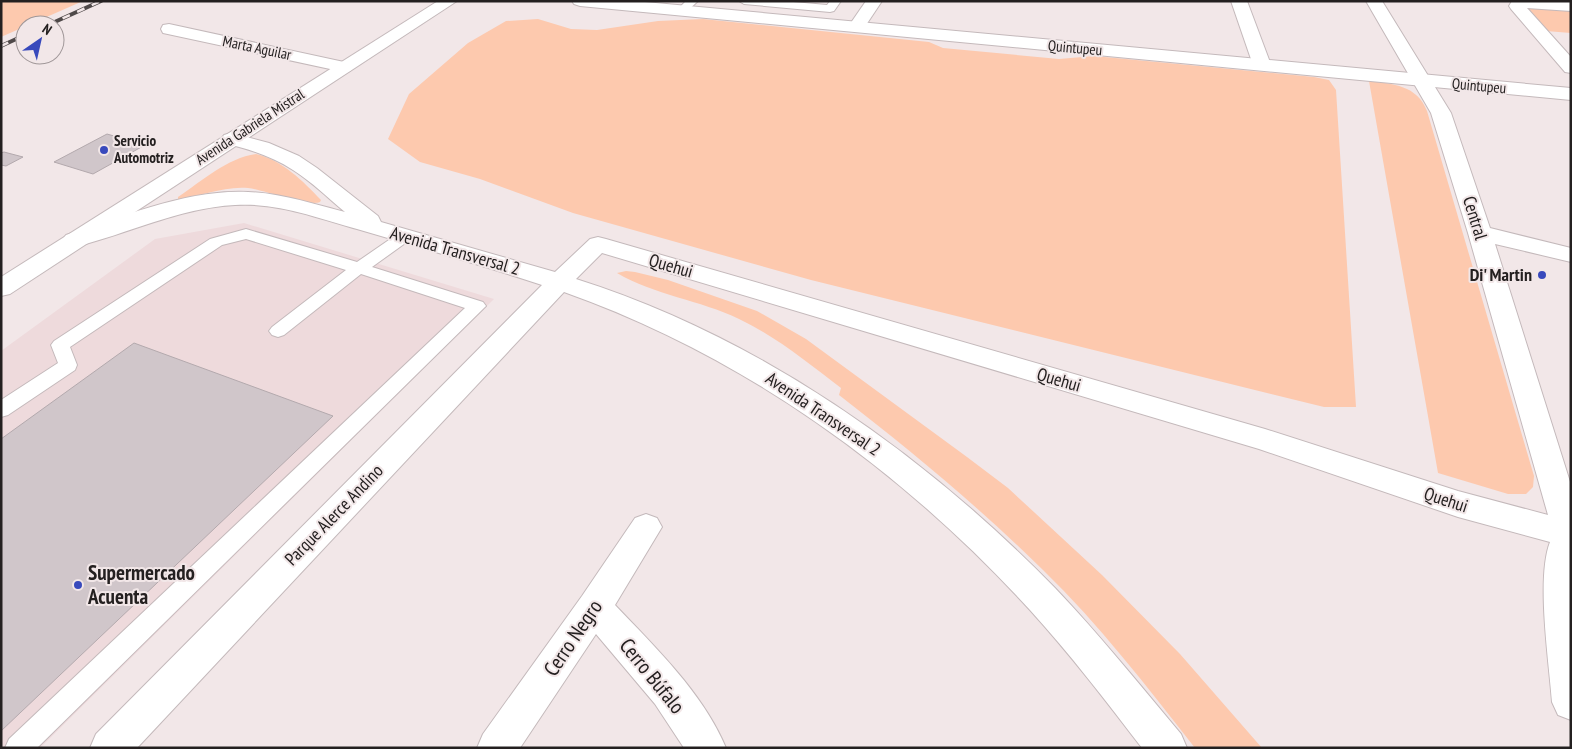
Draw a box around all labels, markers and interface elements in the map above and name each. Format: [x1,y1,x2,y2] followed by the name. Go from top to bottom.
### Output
[15,15,65,65] north arrow
[39,20,55,39] text: N
[221,31,294,64] street label: Marta Aguilar
[1047,36,1103,59] street label: Quintupeu
[1451,74,1507,97] street label: Quintupeu
[192,84,308,169] street label: Avenida Gabriela Mistral
[113,131,174,167] place label: Servicio Automotriz
[98,144,110,156] marker: Servicio Automotriz
[1458,193,1493,243] street label: Central
[388,221,523,280] street label: Avenida Transversal 2
[646,248,696,283] street label: Quehui
[1470,263,1532,286] place label: Di' Martin
[1536,269,1548,281] marker: Di' Martin
[1034,362,1084,397] street label: Quehui
[761,367,885,461] street label: Avenida Transversal 2
[280,459,388,570] street label: Parque Alerce Andino
[1421,482,1471,517] street label: Quehui
[87,559,195,610] place label: Supermercado Acuenta
[72,579,84,591] marker: Supermercado Acuenta
[537,594,608,681] street label: Cerro Negro
[614,632,691,719] street label: Cerro Búfalo

